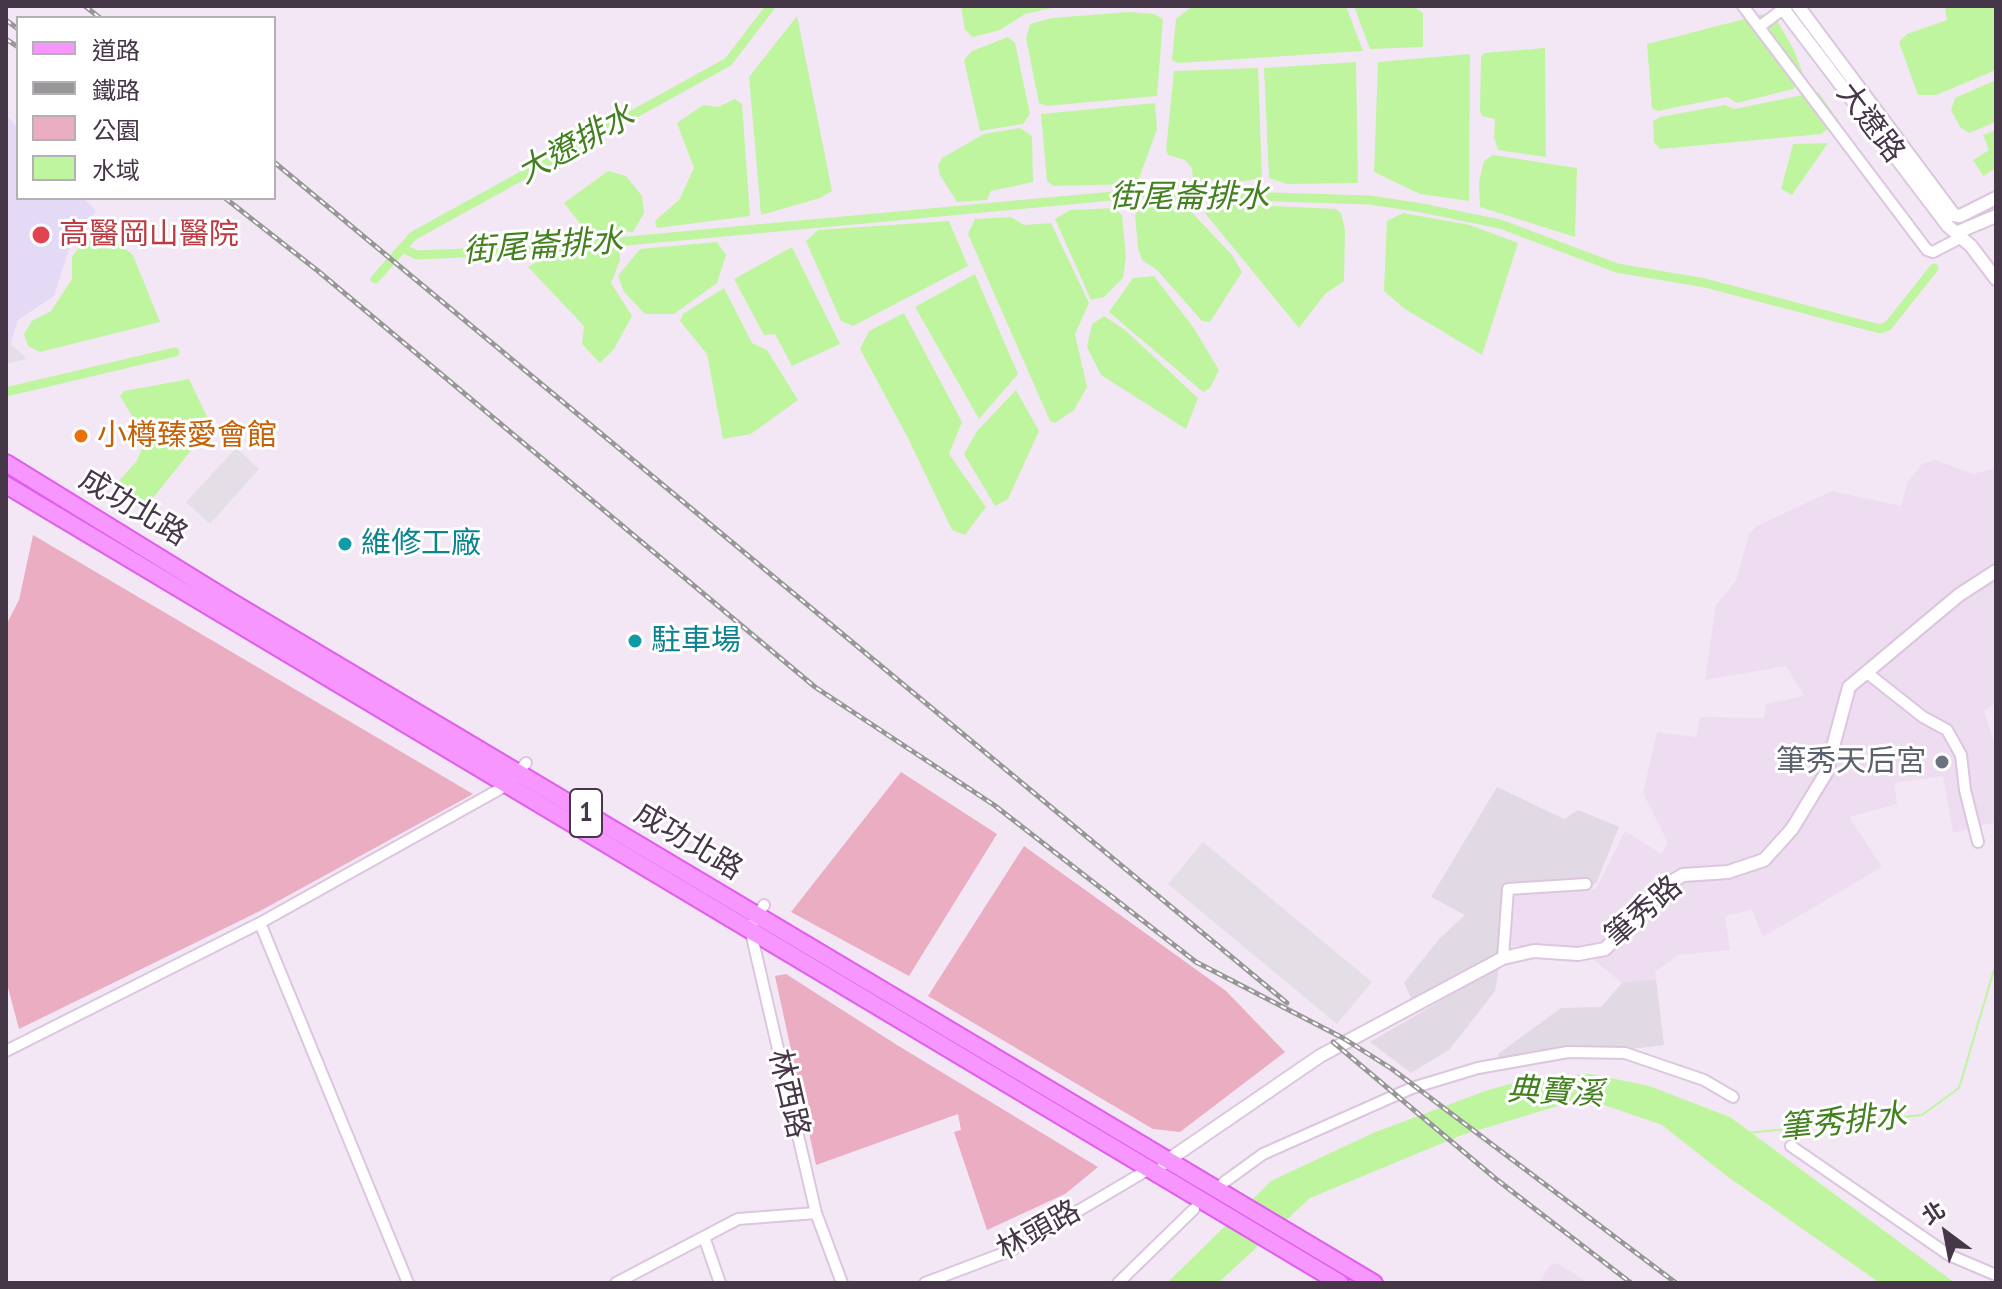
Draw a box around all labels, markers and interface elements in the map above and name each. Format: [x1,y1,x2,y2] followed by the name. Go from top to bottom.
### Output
[16,16,276,200] legend
[92,35,140,66] text: 道路
[92,75,140,106] text: 鐵路
[1829,76,1911,170] street label: 大遼路
[511,97,641,193] water label: 大遼排水
[92,115,140,146] text: 公園
[92,155,140,186] text: 水域
[1109,179,1269,217] water label: 街尾崙排水
[59,217,239,253] place label: 高醫岡山醫院
[462,222,624,272] water label: 街尾崙排水
[30,224,52,246] marker: 高醫岡山醫院
[97,418,277,454] place label: 小樽臻愛會館
[72,427,90,445] marker: 小樽臻愛會館
[72,462,194,554] street label: 成功北路
[361,526,481,562] place label: 維修工廠
[336,535,354,553] marker: 維修工廠
[651,623,741,659] place label: 駐車場
[626,632,644,650] marker: 駐車場
[1776,744,1926,780] place label: 筆秀天后宮
[1933,753,1951,771] marker: 筆秀天后宮
[570,789,602,837] road number: 1
[627,796,749,888] street label: 成功北路
[1598,869,1690,955] street label: 筆秀路
[760,1046,816,1142] street label: 林西路
[1506,1071,1604,1115] water label: 典寶溪
[1777,1097,1909,1149] water label: 筆秀排水
[991,1193,1087,1269] street label: 林頭路
[1906,1193,1986,1273] north arrow
[1917,1195,1950,1230] text: 北

